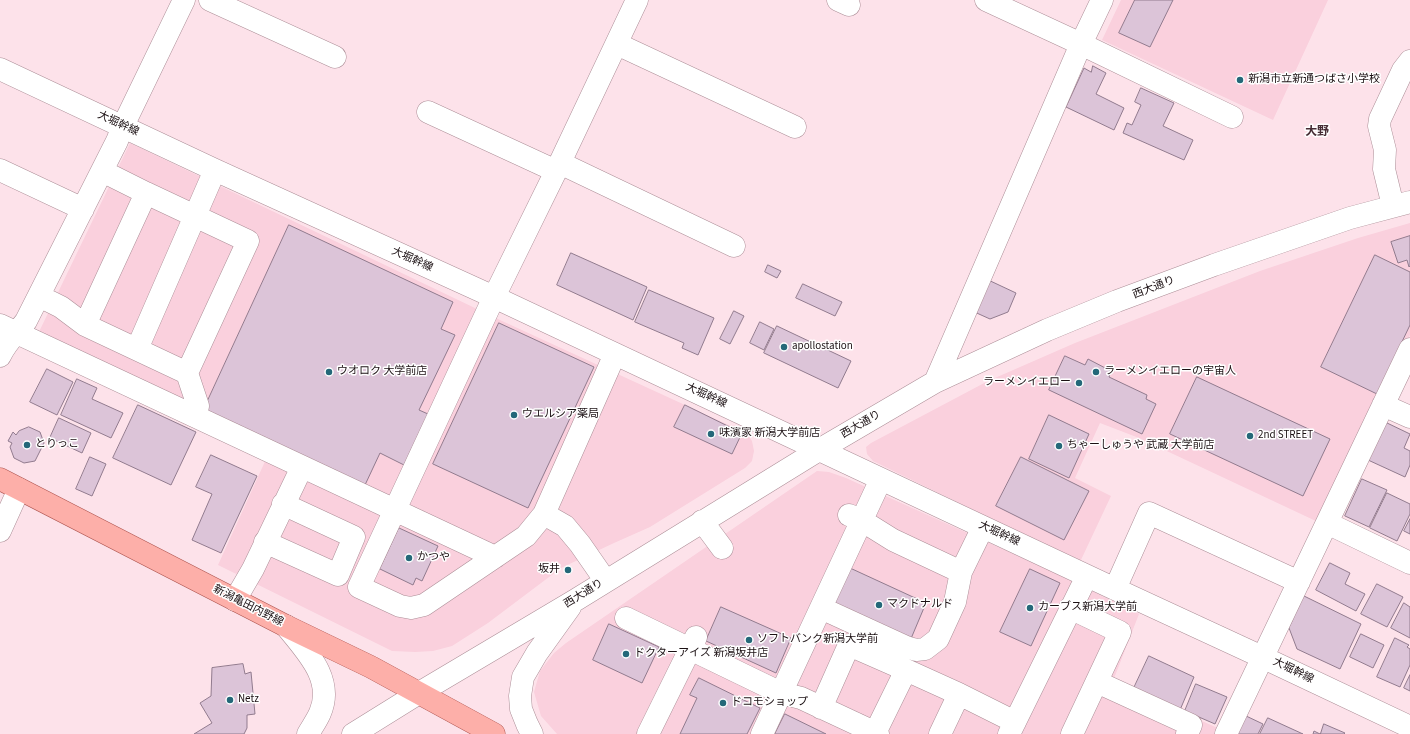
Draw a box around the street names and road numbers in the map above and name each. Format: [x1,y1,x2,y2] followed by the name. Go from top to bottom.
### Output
[95,109,141,139] street label: 大堀幹線
[389,245,435,275] street label: 大堀幹線
[1131,274,1177,302] street label: 西大通り
[683,381,729,411] street label: 大堀幹線
[839,408,883,442] street label: 西大通り
[976,519,1022,549] street label: 大堀幹線
[562,577,606,611] street label: 西大通り
[211,583,285,629] street label: 新潟亀田内野線
[1270,655,1316,687] street label: 大堀幹線

